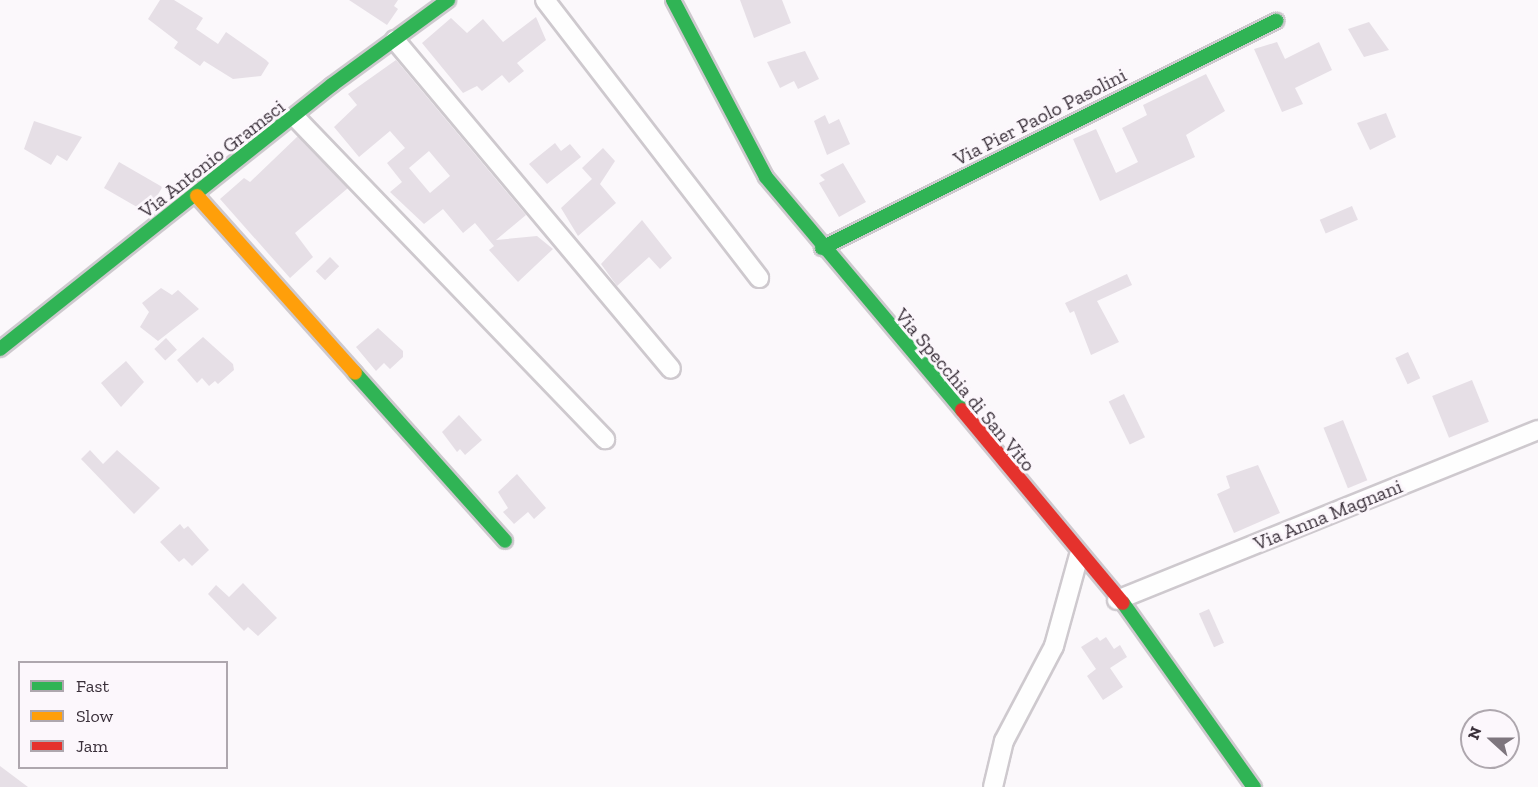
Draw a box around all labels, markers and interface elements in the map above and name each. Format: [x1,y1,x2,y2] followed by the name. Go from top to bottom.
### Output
[949,63,1131,171] street label: Via Pier Paolo Pasolini
[134,94,290,224] street label: Via Antonio Gramsci
[890,303,1040,477] street label: Via Specchia di San Vito
[1250,474,1406,556] street label: Via Anna Magnani
[18,661,228,769] legend
[76,675,109,697] text: Fast
[76,705,113,727] text: Slow
[1460,709,1520,769] north arrow
[1464,724,1486,742] text: N
[76,735,108,757] text: Jam

